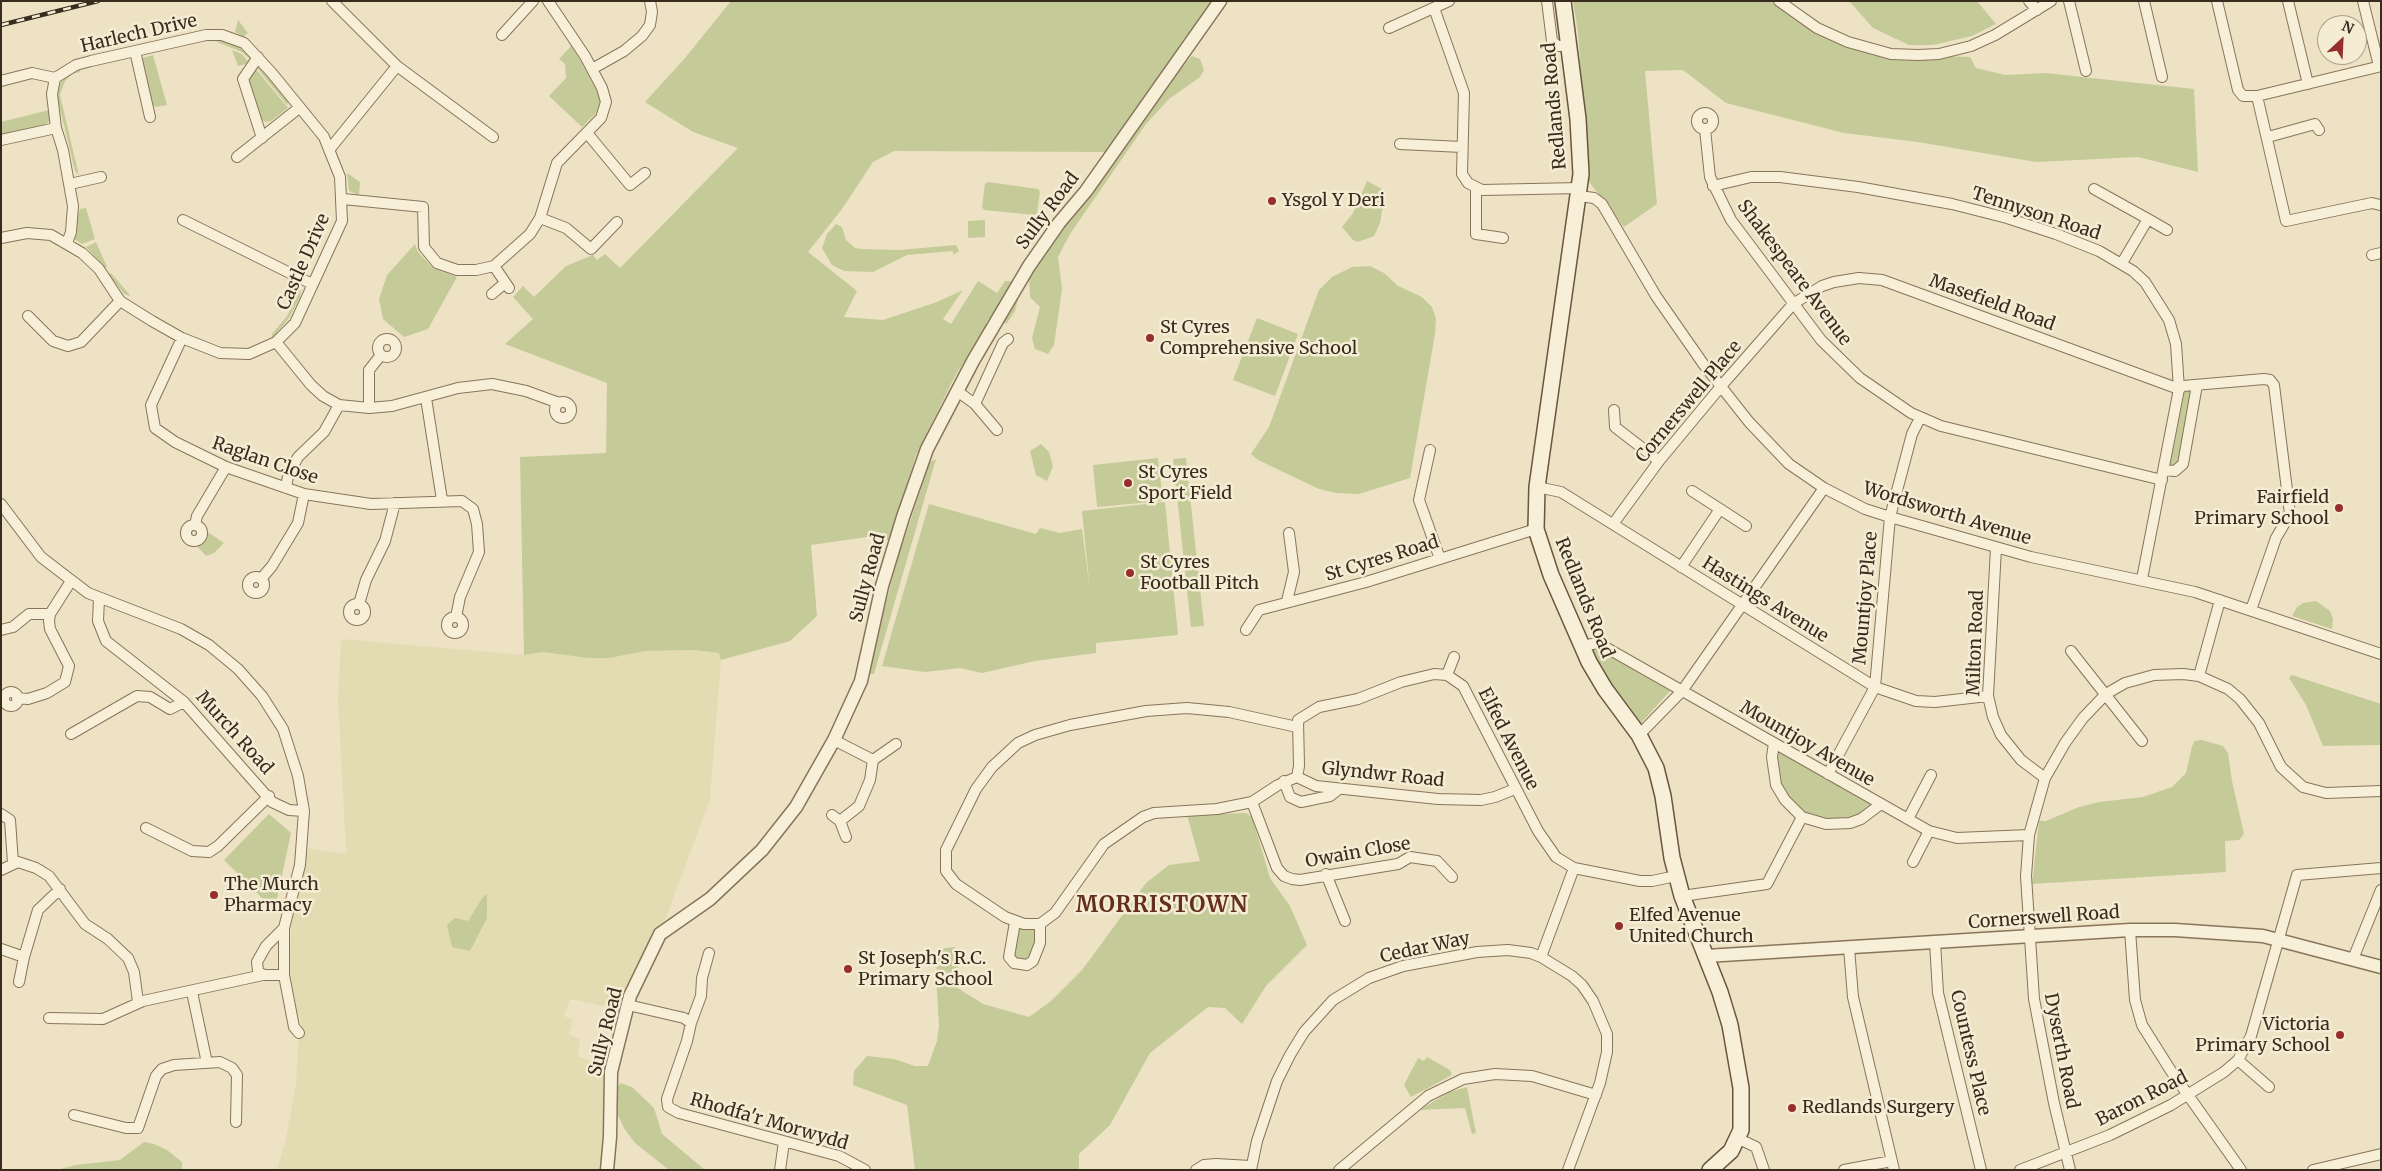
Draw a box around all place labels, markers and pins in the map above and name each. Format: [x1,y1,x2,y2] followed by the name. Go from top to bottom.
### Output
[1282,190,1385,212] place label: Ysgol Y Deri
[1266,195,1278,207] marker: Ysgol Y Deri
[1160,317,1357,359] place label: St Cyres Comprehensive School
[1144,332,1156,344] marker: St Cyres Comprehensive School
[1138,462,1232,504] place label: St Cyres Sport Field
[1122,477,1134,489] marker: St Cyres Sport Field
[2194,487,2329,530] place label: Fairfield Primary School
[2333,502,2345,514] marker: Fairfield Primary School
[1140,552,1259,594] place label: St Cyres Football Pitch
[1124,567,1136,579] marker: St Cyres Football Pitch
[224,874,319,916] place label: The Murch Pharmacy
[208,889,220,901] marker: The Murch Pharmacy
[1629,905,1754,948] place label: Elfed Avenue United Church
[1613,920,1625,932] marker: Elfed Avenue United Church
[858,948,993,991] place label: St Joseph's R.C. Primary School
[842,963,854,975] marker: St Joseph's R.C. Primary School
[2195,1014,2330,1056] place label: Victoria Primary School
[2334,1029,2346,1041] marker: Victoria Primary School
[1802,1097,1955,1119] place label: Redlands Surgery
[1786,1102,1798,1114] marker: Redlands Surgery

